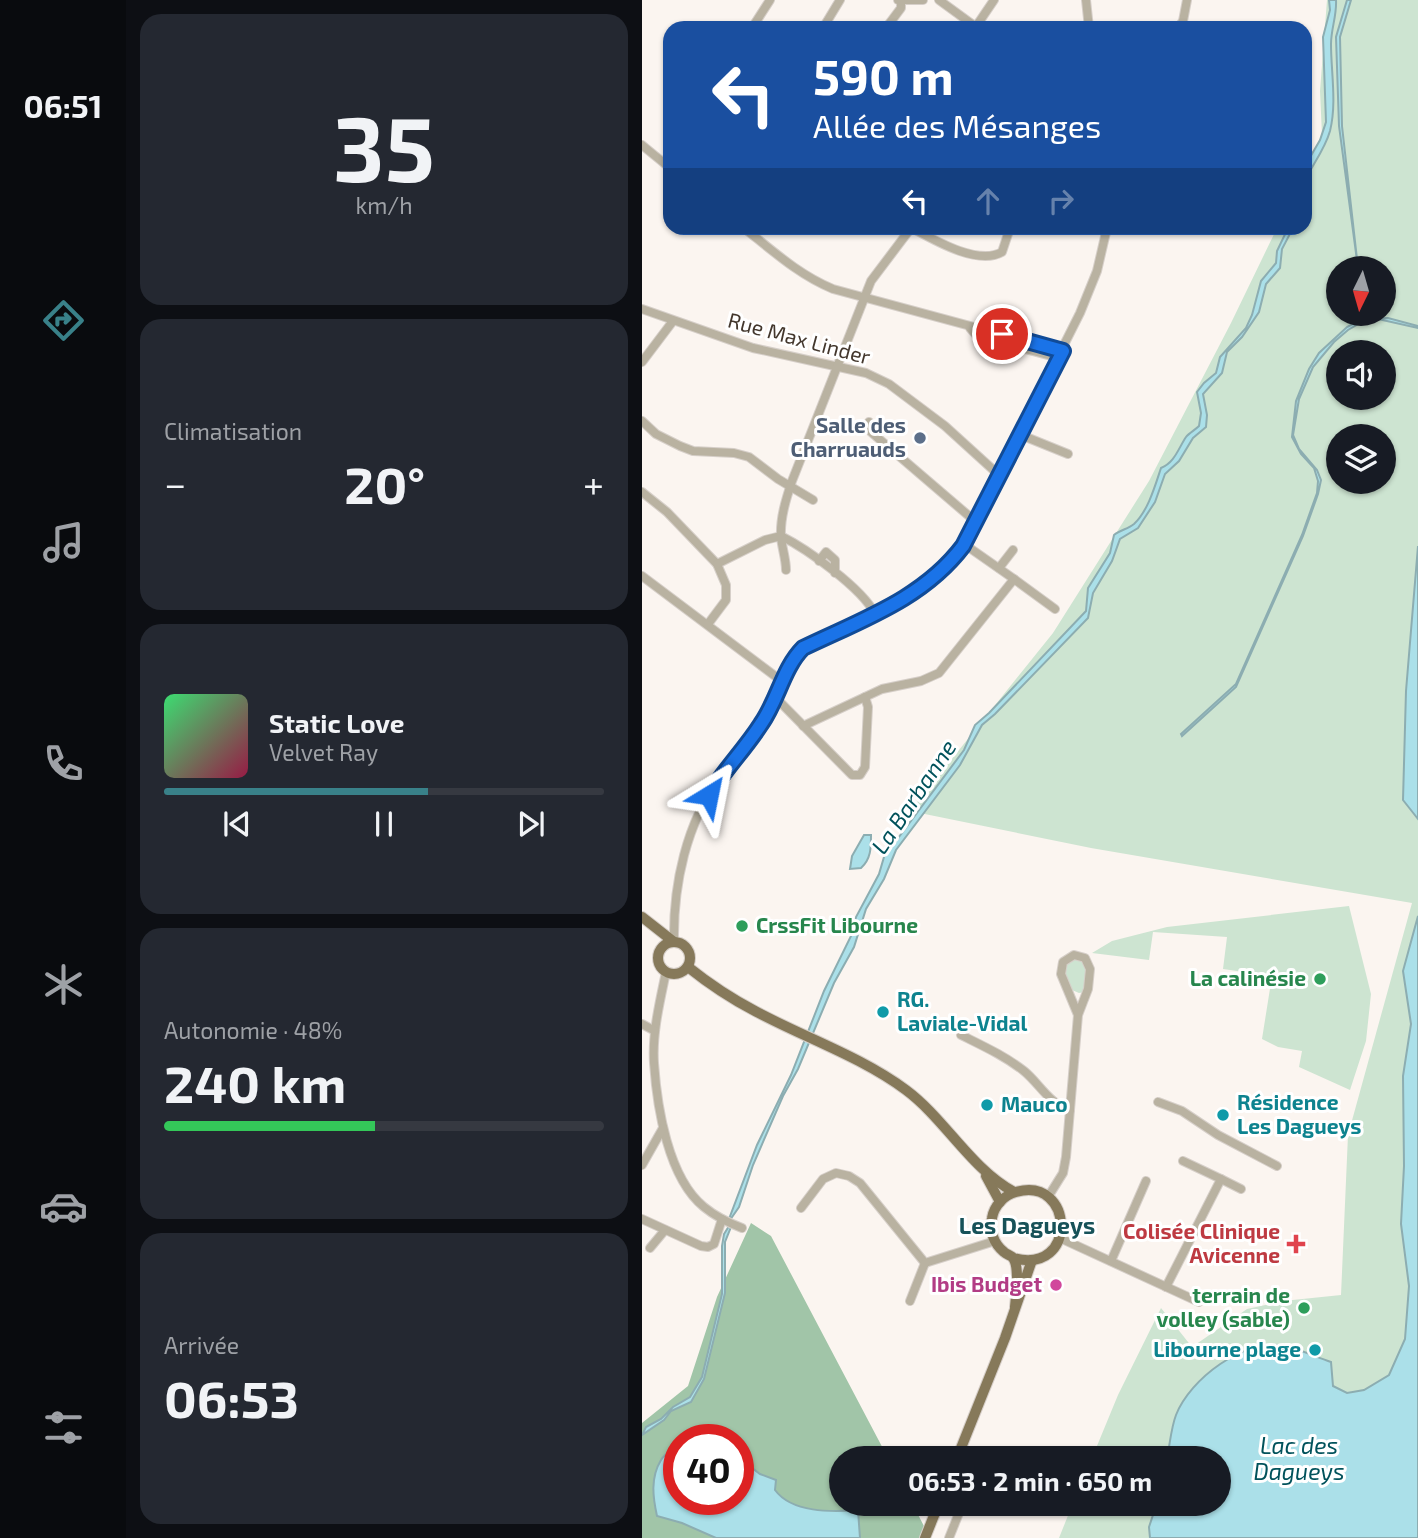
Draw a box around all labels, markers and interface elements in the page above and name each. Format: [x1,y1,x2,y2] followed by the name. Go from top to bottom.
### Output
[813,46,954,105] text: 590 m
[698,49,789,140] icon: left
[24,86,102,124] text: 06:51
[333,91,435,200] text: 35
[813,106,1101,144] text: Allée des Mésanges
[896,182,934,220] icon: left
[969,182,1007,220] icon: ahead
[1042,182,1080,220] icon: right
[355,191,413,219] text: km/h
[1326,256,1396,326] north arrow
[1326,256,1396,494] map controls
[39,296,88,345] icon: directions
[972,304,1032,364] pin
[725,307,874,369] street label: Rue Max Linder
[983,315,1021,353] icon: arrive
[1326,340,1396,410] button: sound
[791,412,906,461] place label: Salle des Charruauds
[164,417,302,445] text: Climatisation
[1326,424,1396,494] button: layers
[912,430,928,446] marker: Salle des Charruauds
[344,452,425,514] text: 20°
[164,460,186,506] text: −
[583,460,604,506] text: +
[39,518,88,567] icon: music
[269,707,405,738] text: Static Love
[865,734,962,859] water label: La Barbanne
[269,738,378,766] text: Velvet Ray
[39,739,88,788] icon: phone
[672,758,746,832] position arrow
[218,805,256,843] icon: previous
[365,805,403,843] icon: pause
[512,805,550,843] icon: next
[756,912,918,937] place label: CrssFit Libourne
[734,918,750,934] marker: CrssFit Libourne
[39,960,88,1009] icon: climate
[1190,965,1306,990] place label: La calinésie
[1312,971,1328,987] marker: La calinésie
[897,986,1028,1035] place label: RG. Laviale-Vidal
[875,1004,891,1020] marker: RG. Laviale-Vidal
[164,1016,342,1044] text: Autonomie · 48%
[164,1051,346,1113] text: 240 km
[1237,1089,1361,1139] place label: Résidence Les Dagueys
[1001,1091,1068,1116] place label: Mauco
[979,1097,995,1113] marker: Mauco
[1215,1107,1231,1123] marker: Résidence Les Dagueys
[39,1182,88,1231] icon: car
[959,1211,1095,1239] district label: Les Dagueys
[1123,1218,1280,1267] place label: Colisée Clinique Avicenne
[1286,1234,1306,1254] marker: Colisée Clinique Avicenne
[931,1271,1042,1296] place label: Ibis Budget
[1048,1277,1064,1293] marker: Ibis Budget
[1156,1282,1290,1332] place label: terrain de volley (sable)
[1296,1300,1312,1316] marker: terrain de volley (sable)
[164,1331,239,1359] text: Arrivée
[1153,1336,1301,1361] place label: Libourne plage
[1307,1342,1323,1358] marker: Libourne plage
[164,1366,299,1428] text: 06:53
[39,1403,88,1452] icon: filters
[663,1424,754,1515] speed limit sign: 40
[1253,1431,1345,1485] water label: Lac des Dagueys
[908,1465,1152,1496] text: 06:53 · 2 min · 650 m

